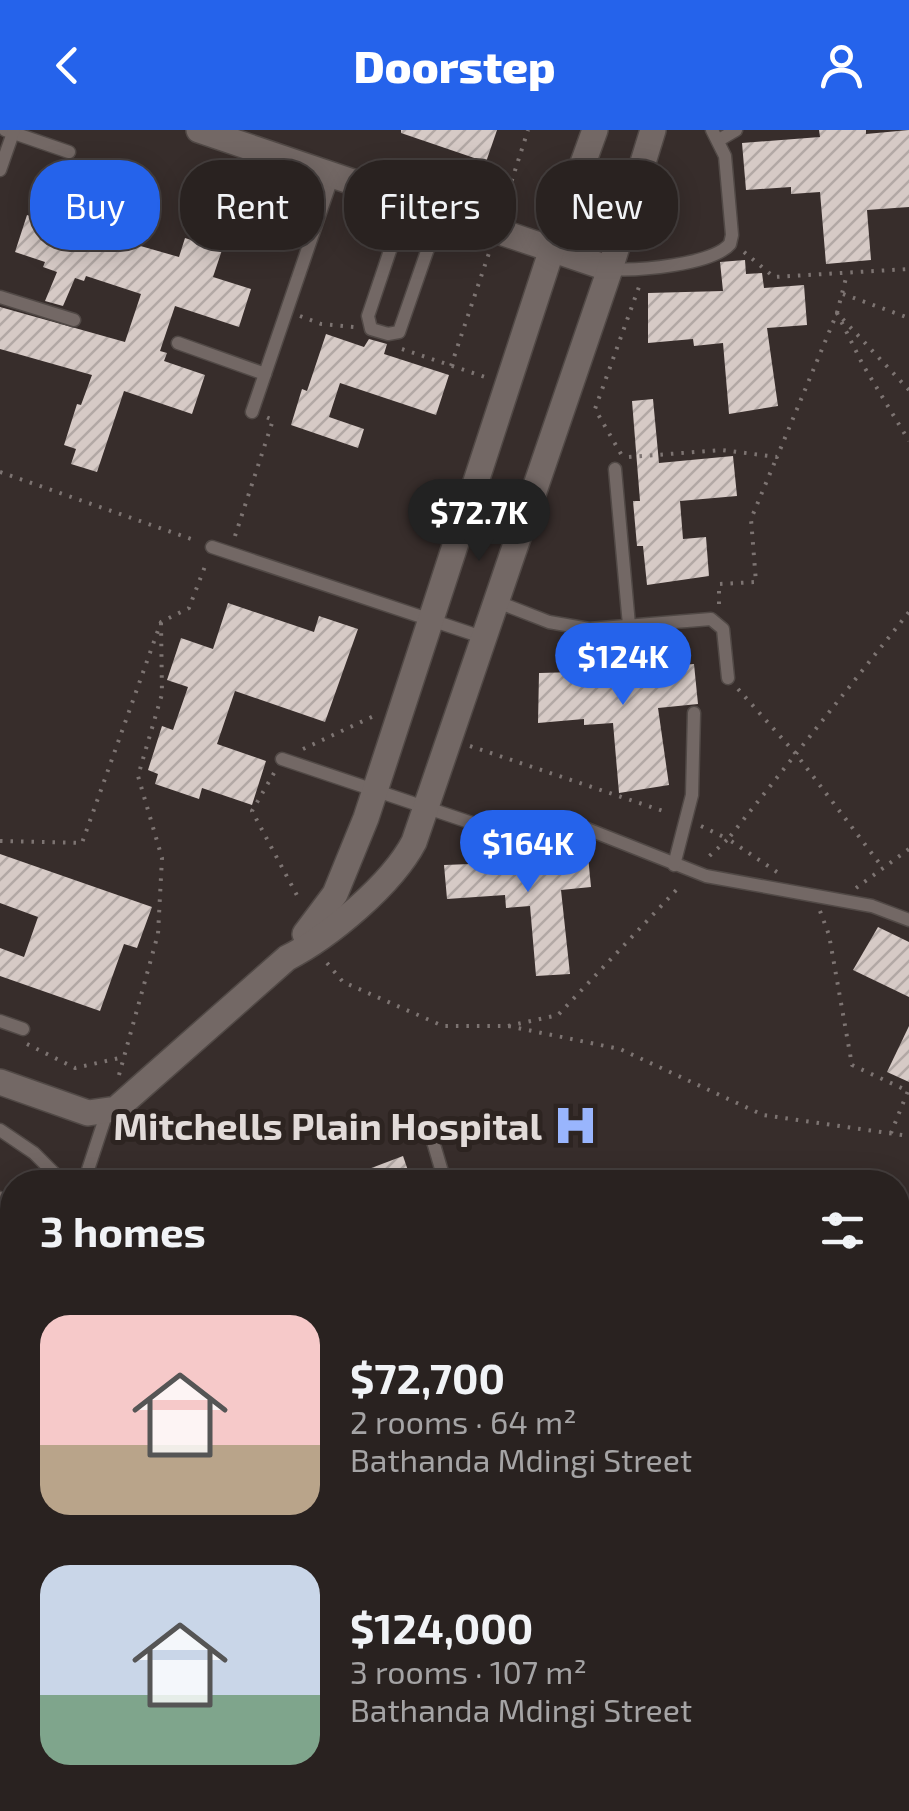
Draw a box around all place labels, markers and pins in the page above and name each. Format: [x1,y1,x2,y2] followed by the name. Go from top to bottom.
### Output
[398,479,560,564] pin: $72.7K
[553,623,693,708] pin: $124K
[458,810,598,895] pin: $164K
[551,1101,599,1149] hospital icon: Mitchells Plain Hospital
[113,1102,543,1148] place label: Mitchells Plain Hospital

